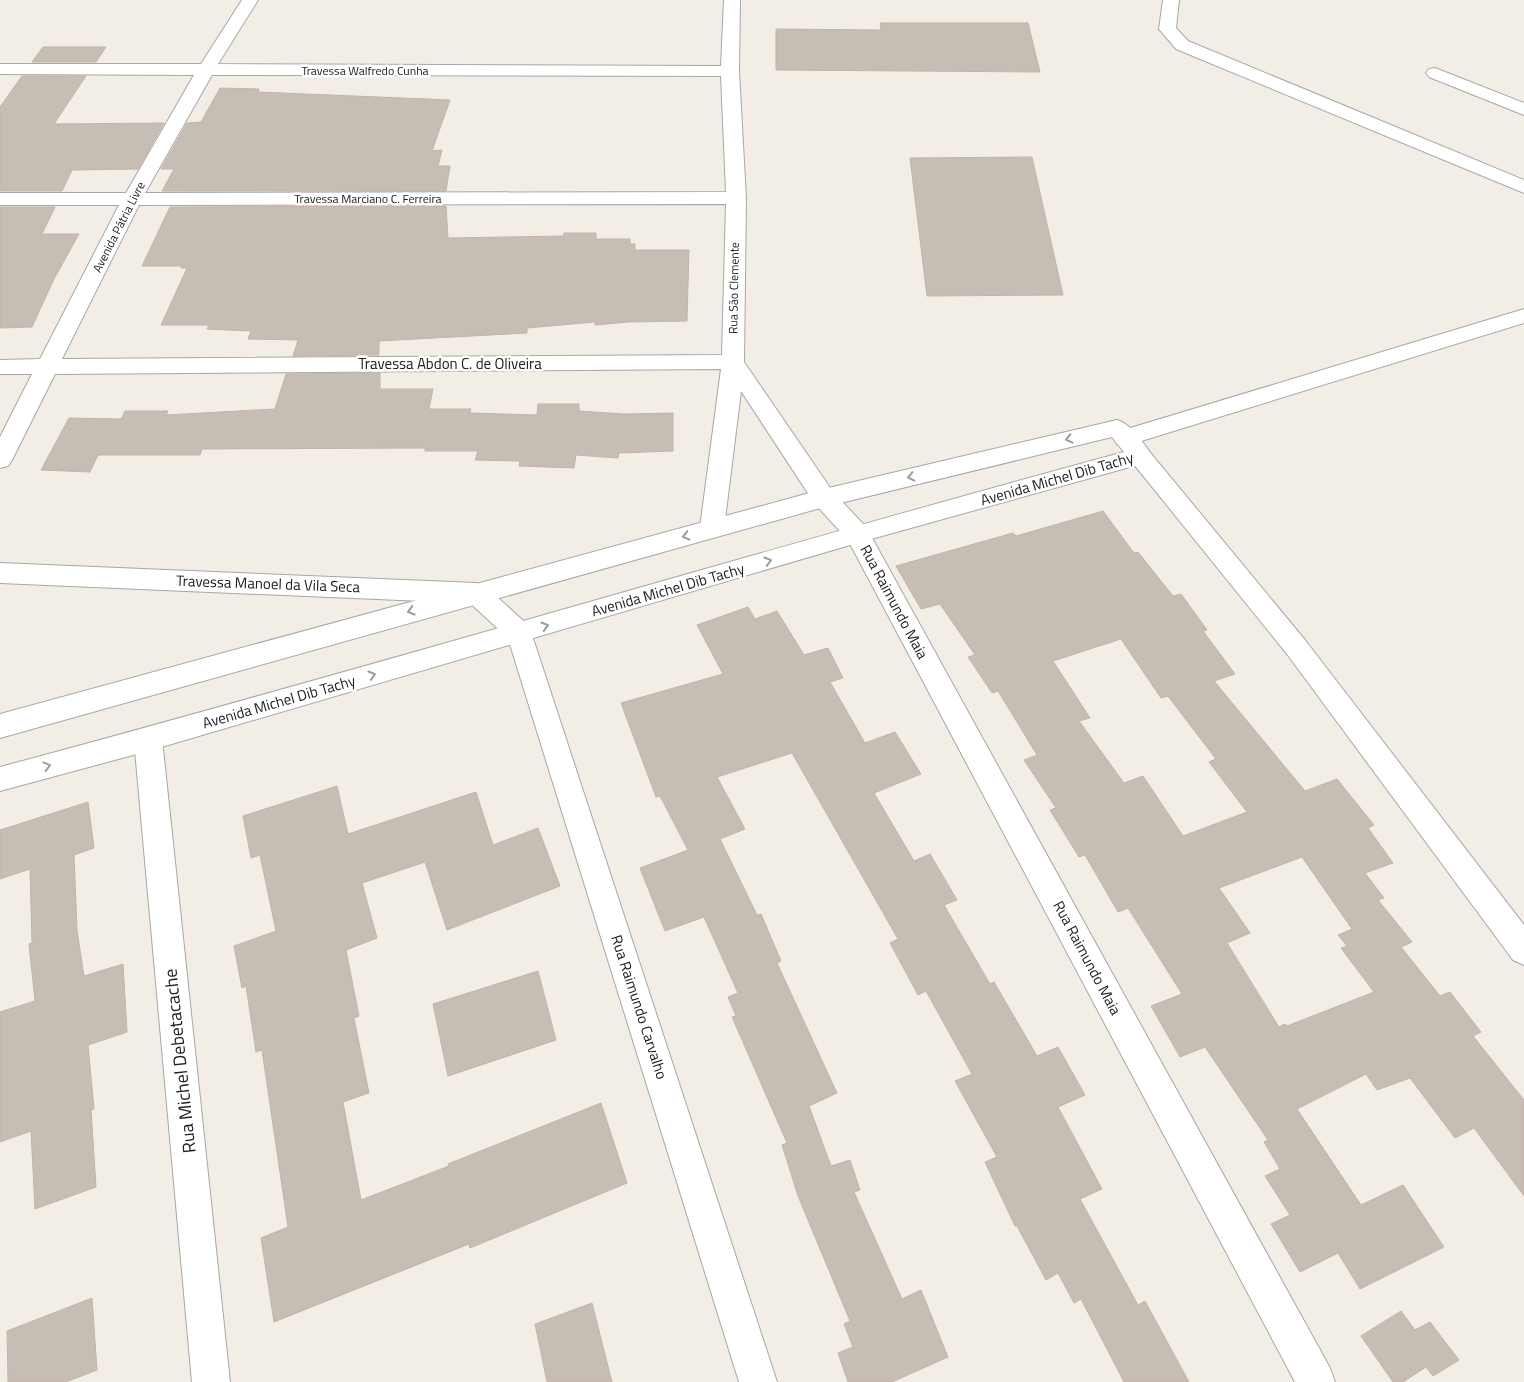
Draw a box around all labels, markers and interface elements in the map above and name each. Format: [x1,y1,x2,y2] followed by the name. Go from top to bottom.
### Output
[301,61,429,80] street label: Travessa Walfredo Cunha
[87,178,150,275] street label: Avenida Pátria Livre
[294,189,442,208] street label: Travessa Marciano C. Ferreira
[723,242,744,334] street label: Rua São Clemente
[358,352,542,375] street label: Travessa Abdon C. de Oliveira
[1065,433,1074,444] one-way arrow
[978,446,1136,511] street label: Avenida Michel Dib Tachy
[907,471,916,482] one-way arrow
[683,530,691,540] one-way arrow
[855,540,935,663] street label: Rua Raimundo Maia
[764,556,772,566] one-way arrow
[589,557,747,622] street label: Avenida Michel Dib Tachy
[176,569,361,598] street label: Travessa Manoel da Vila Seca
[408,605,416,615] one-way arrow
[541,621,549,631] one-way arrow
[200,669,358,734] street label: Avenida Michel Dib Tachy
[368,671,376,681] one-way arrow
[43,761,52,772] one-way arrow
[1048,896,1128,1019] street label: Rua Raimundo Maia
[605,932,674,1082] street label: Rua Raimundo Carvalho
[156,967,203,1155] street label: Rua Michel Debetacache

